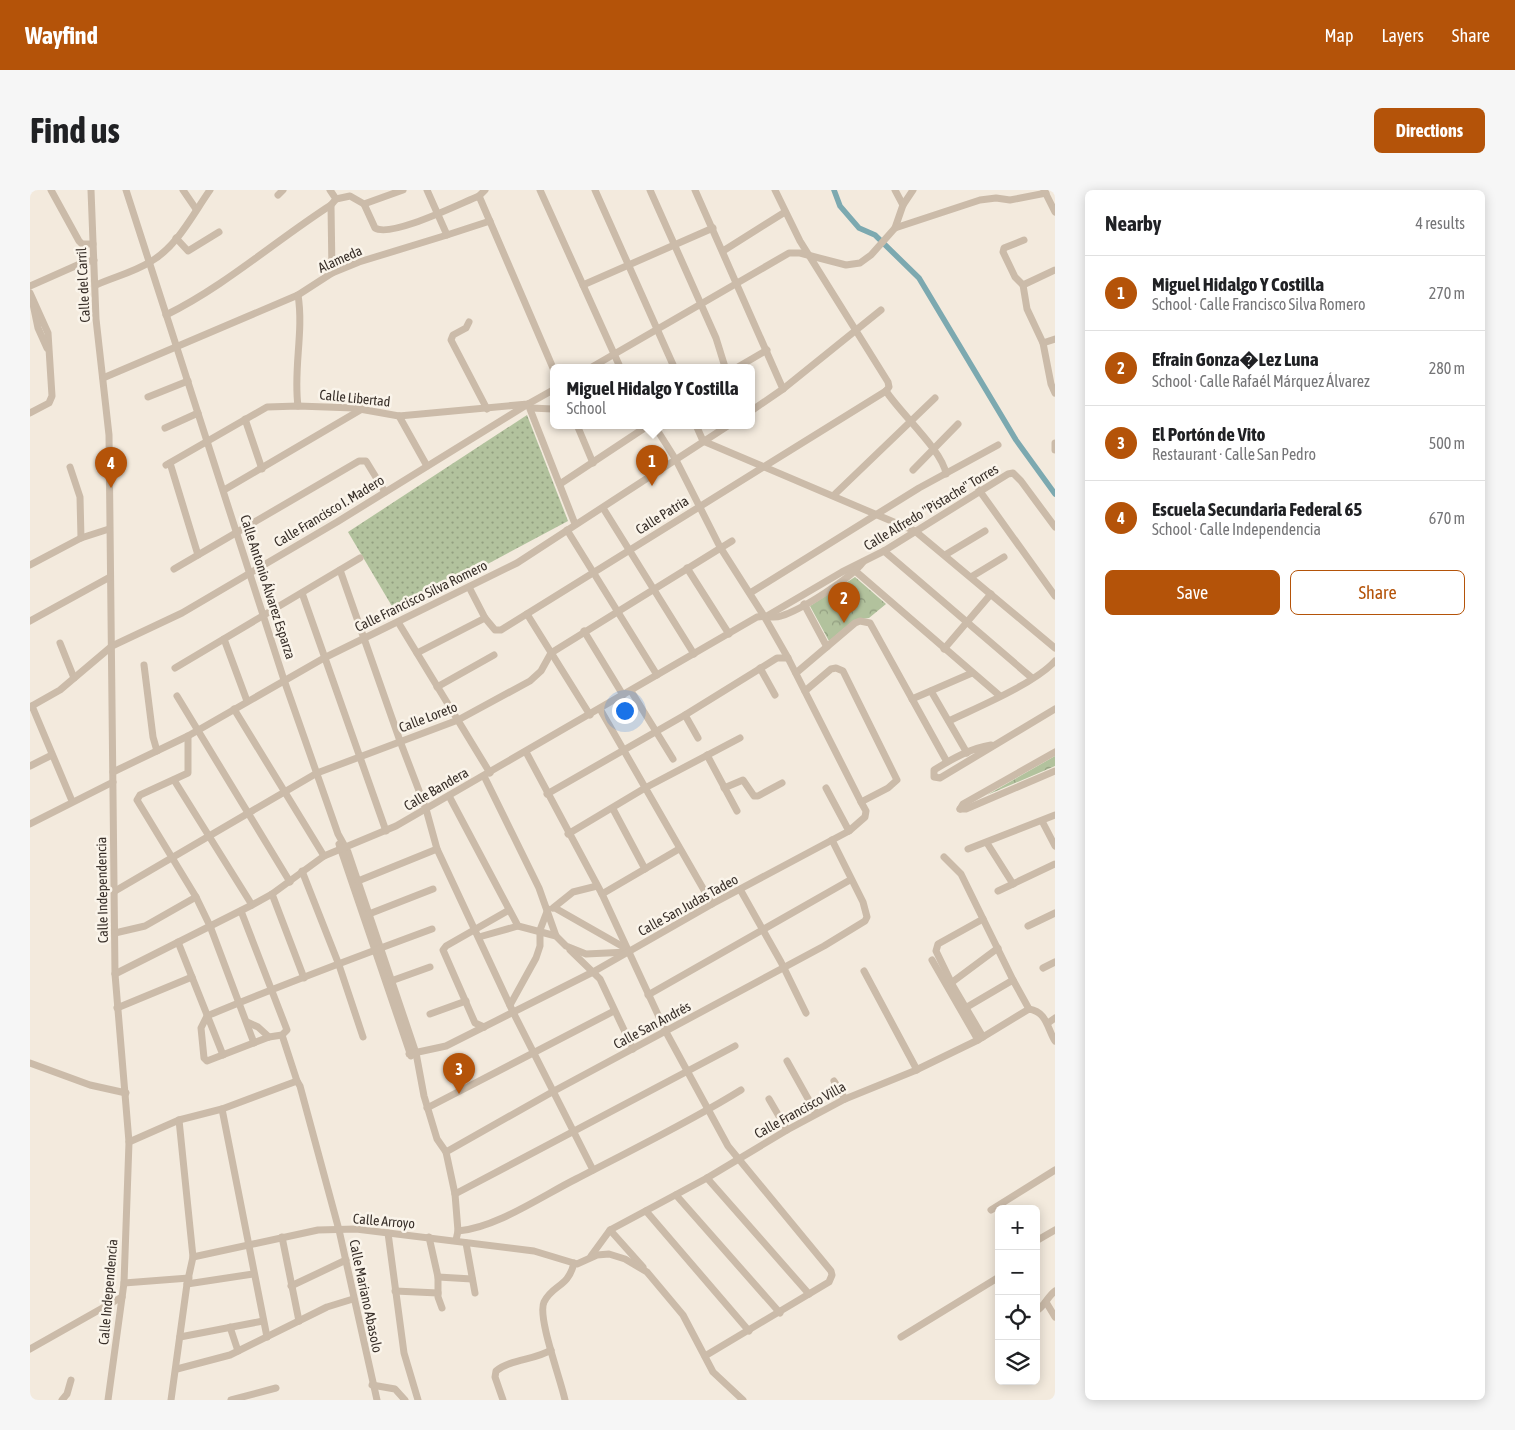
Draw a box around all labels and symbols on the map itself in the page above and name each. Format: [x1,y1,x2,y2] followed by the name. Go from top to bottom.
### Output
[315,242,365,276] street label: Alameda
[73,247,93,323] street label: Calle del Carril
[319,386,391,410] street label: Calle Libertad
[636,445,668,486] pin: 1
[95,447,127,488] pin: 4
[861,460,1001,554] street label: Calle Alfredo "Pistache" Torres
[271,472,387,550] street label: Calle Francisco I. Madero
[633,492,691,538] street label: Calle Patria
[237,513,299,661] street label: Calle Antonio Álvarez Esparza
[352,557,490,635] street label: Calle Francisco Silva Romero
[828,582,860,623] pin: 2
[612,698,638,724] your location
[397,699,459,735] street label: Calle Loreto
[401,764,471,814] street label: Calle Bandera
[93,837,111,943] street label: Calle Independencia
[635,871,741,939] street label: Calle San Judas Tadeo
[611,998,693,1052] street label: Calle San Andrés
[443,1053,475,1094] pin: 3
[752,1078,848,1142] street label: Calle Francisco Villa
[352,1210,416,1232] street label: Calle Arroyo
[95,1238,121,1346] street label: Calle Independencia
[346,1238,386,1354] street label: Calle Mariano Abasolo

